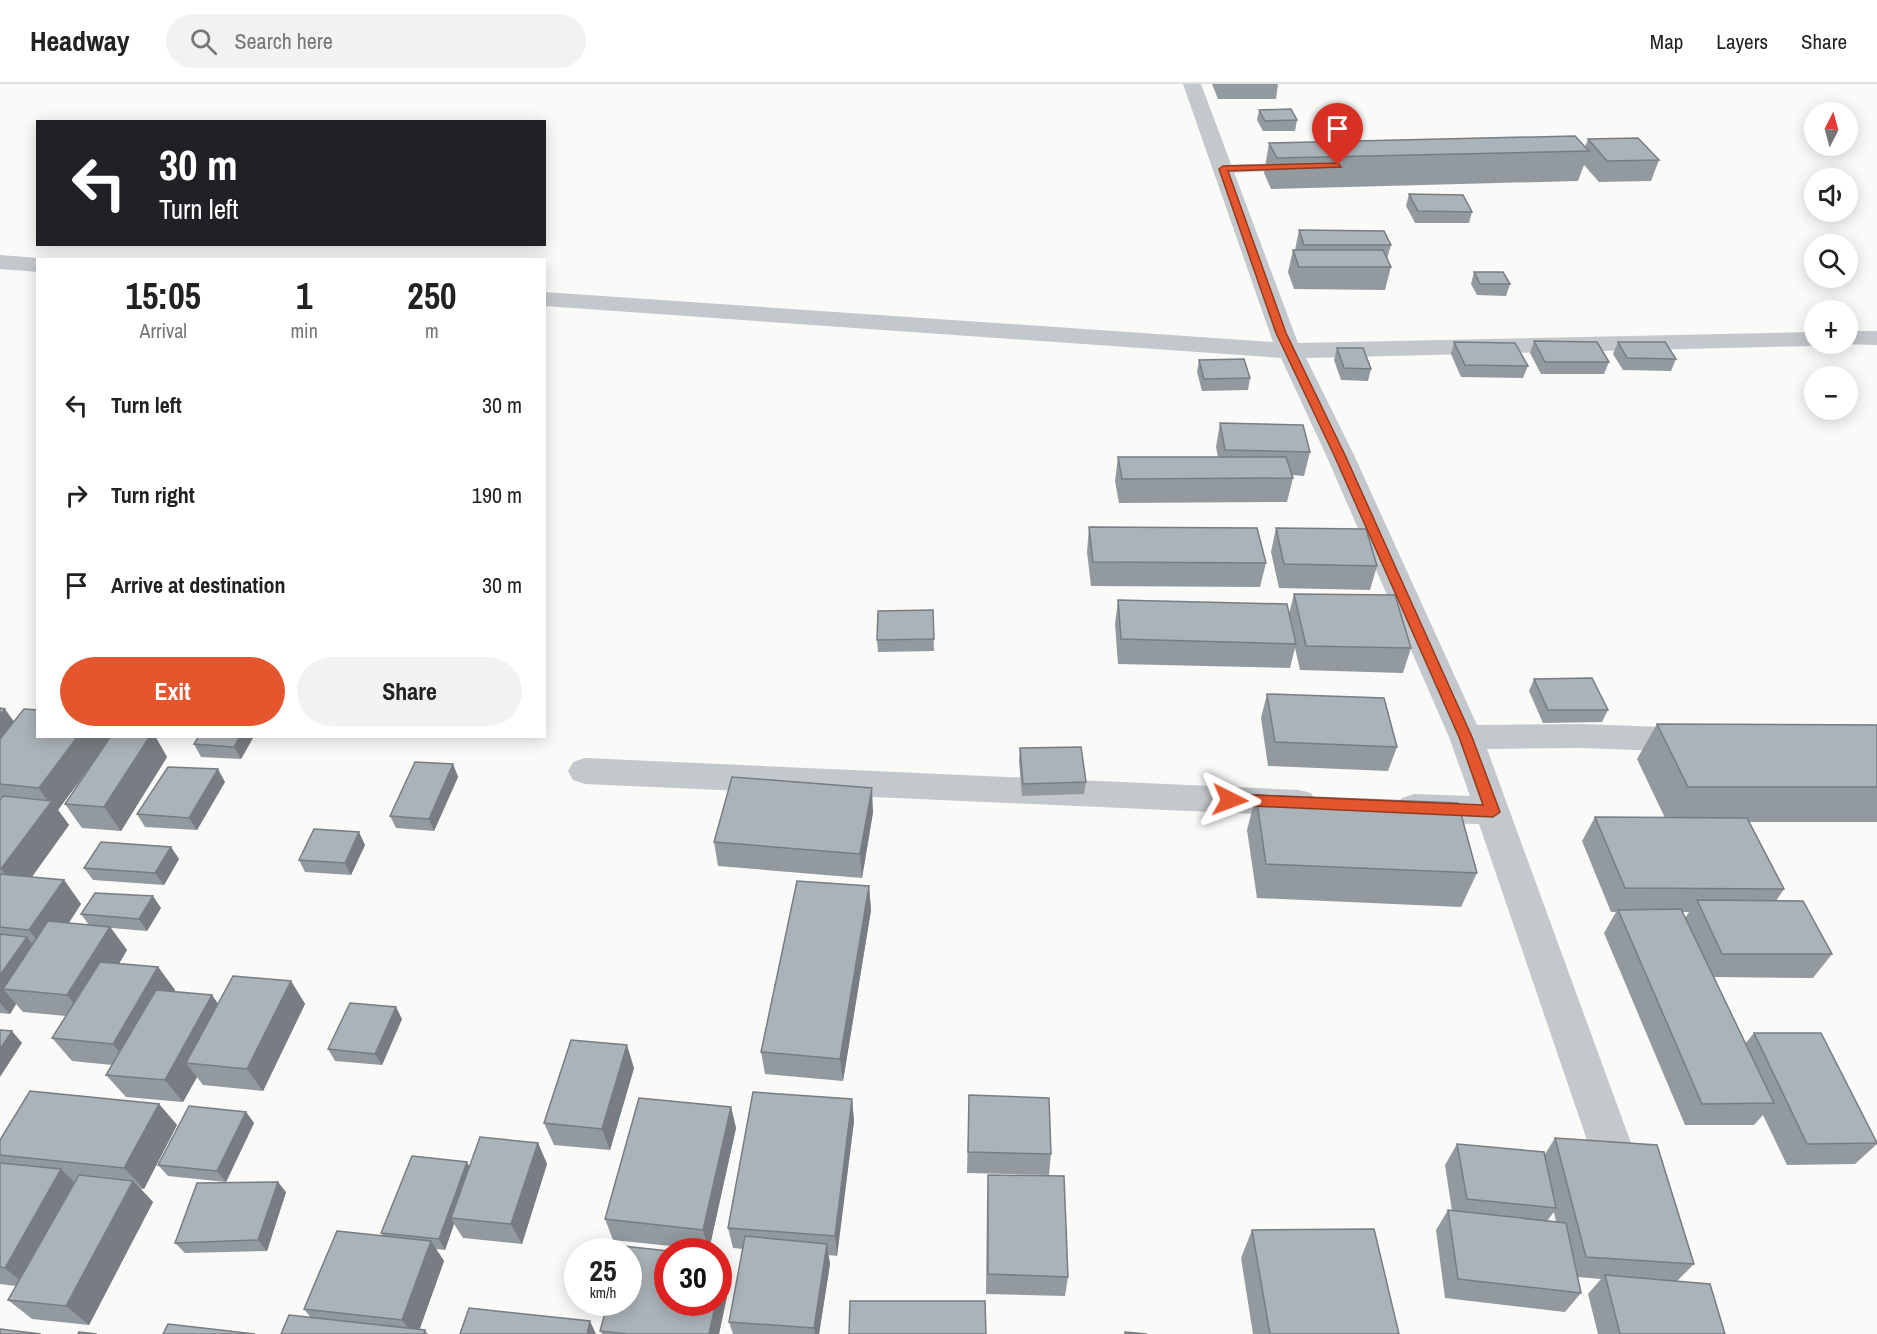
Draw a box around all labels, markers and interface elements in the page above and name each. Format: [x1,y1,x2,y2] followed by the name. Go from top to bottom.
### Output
[166,14,586,68] search box
[30,22,130,60] text: Headway
[187,25,220,58] icon: search
[235,26,333,56] text: Search here
[1650,27,1683,56] text: Map
[1716,27,1768,56] text: Layers
[1801,27,1847,56] text: Share
[1804,102,1858,156] north arrow
[1804,102,1858,420] map controls
[1312,103,1363,165] pin
[1321,112,1354,145] icon: arrive
[159,137,238,193] text: 30 m
[60,144,138,222] icon: left
[1804,168,1858,222] button: sound
[159,191,238,227] text: Turn left
[1804,234,1858,288] button: search
[125,272,201,320] text: 15:05
[296,272,312,320] text: 1
[407,272,457,320] text: 250
[1804,300,1858,354] button: +
[140,317,187,344] text: Arrival
[290,317,318,344] text: min
[425,317,439,344] text: m
[1804,366,1858,420] button: −
[60,389,93,422] icon: left
[111,390,182,420] text: Turn left
[482,390,522,420] text: 30 m
[60,479,93,512] icon: right
[111,480,195,510] text: Turn right
[472,480,522,510] text: 190 m
[60,569,93,602] icon: arrive
[111,570,285,600] text: Arrive at destination
[482,570,522,600] text: 30 m
[60,657,285,726] button: Exit
[297,657,522,726] button: Share
[1198,768,1262,832] position arrow
[654,1238,732,1316] speed limit sign: 30
[589,1250,617,1290] text: 25
[590,1282,616,1303] text: km/h

